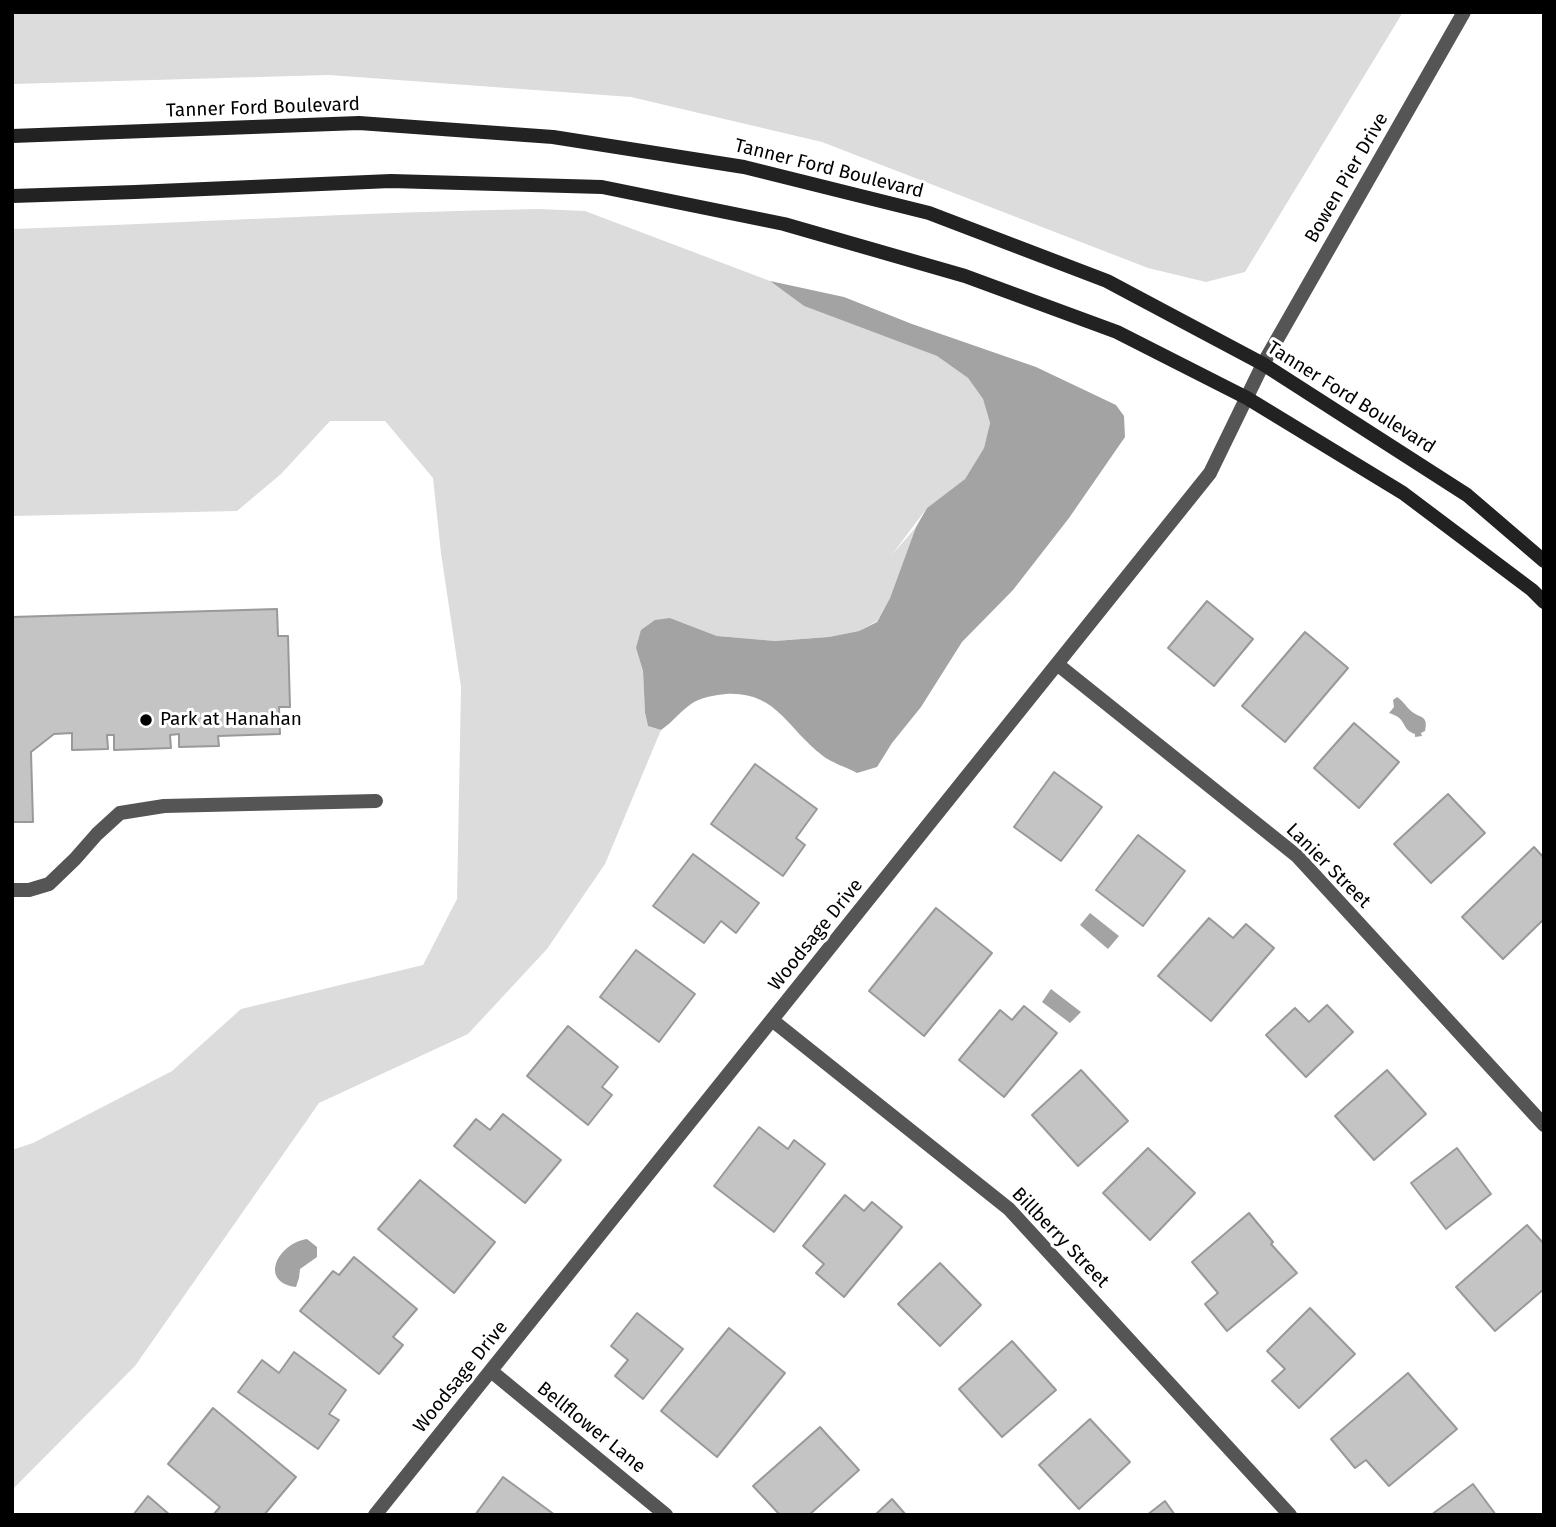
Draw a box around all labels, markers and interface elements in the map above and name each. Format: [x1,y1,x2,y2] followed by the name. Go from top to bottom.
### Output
[166,93,360,123] street label: Tanner Ford Boulevard
[1301,109,1393,247] street label: Bowen Pier Drive
[732,134,926,204] street label: Tanner Ford Boulevard
[1263,337,1439,459] street label: Tanner Ford Boulevard
[160,709,302,731] place label: Park at Hanahan
[138,712,154,728] marker: Park at Hanahan
[1281,819,1375,913] street label: Lanier Street
[764,874,868,996] street label: Woodsage Drive
[1007,1183,1113,1293] street label: Billberry Street
[409,1316,513,1438] street label: Woodsage Drive
[532,1377,650,1479] street label: Bellflower Lane

